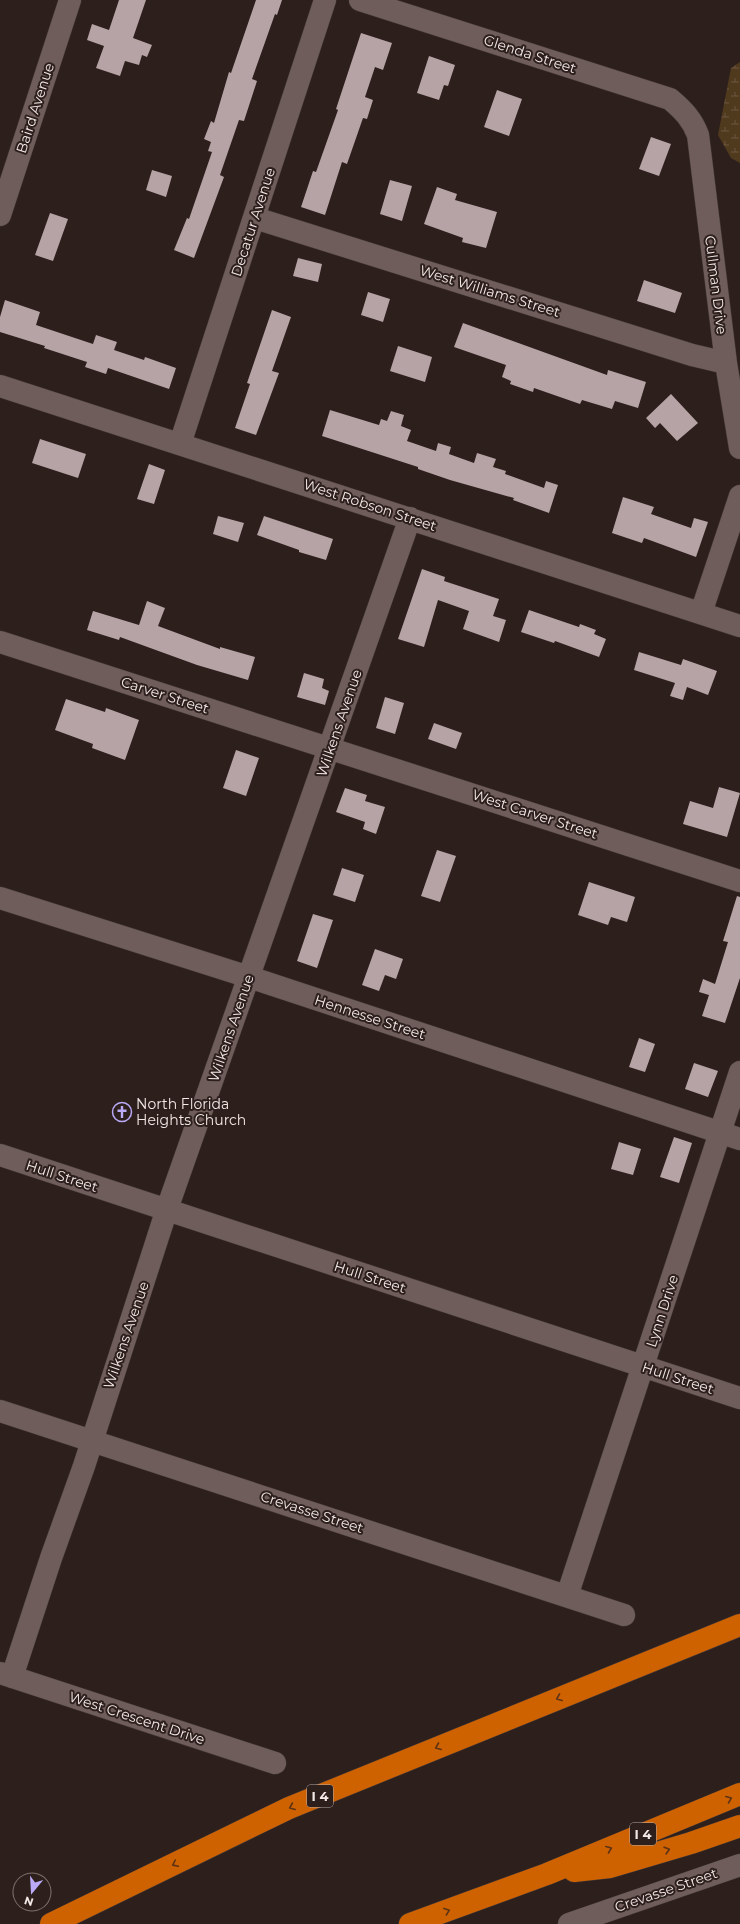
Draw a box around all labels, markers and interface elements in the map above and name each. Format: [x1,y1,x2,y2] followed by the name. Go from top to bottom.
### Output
[481,31,579,78] street label: Glenda Street
[12,61,58,155] street label: Baird Avenue
[227,165,279,279] street label: Decatur Avenue
[701,235,731,335] street label: Cullman Drive
[418,261,563,321] street label: West Williams Street
[301,475,439,535] street label: West Robson Street
[312,667,366,779] street label: Wilkens Avenue
[119,672,212,718] street label: Carver Street
[470,785,600,843] street label: West Carver Street
[204,972,258,1084] street label: Wilkens Avenue
[312,991,428,1043] street label: Hennesse Street
[136,1095,246,1129] place label: North Florida Heights Church
[111,1101,133,1123] church icon: North Florida Heights Church
[24,1156,100,1196] street label: Hull Street
[332,1257,408,1297] street label: Hull Street
[642,1273,682,1349] street label: Lynn Drive
[99,1279,153,1391] street label: Wilkens Avenue
[640,1358,716,1398] street label: Hull Street
[258,1487,366,1537] street label: Crevasse Street
[67,1688,207,1748] street label: West Crescent Drive
[555,1694,562,1702] one-way arrow
[435,1743,442,1751] one-way arrow
[307,1785,333,1807] road number: I 4
[724,1796,732,1804] one-way arrow
[289,1802,297,1810] one-way arrow
[630,1823,656,1845] road number: I 4
[605,1845,612,1853] one-way arrow
[663,1846,670,1855] one-way arrow
[172,1859,179,1867] one-way arrow
[612,1864,720,1916] street label: Crevasse Street
[12,1872,52,1912] north arrow
[23,1893,35,1910] text: N
[443,1907,450,1915] one-way arrow

